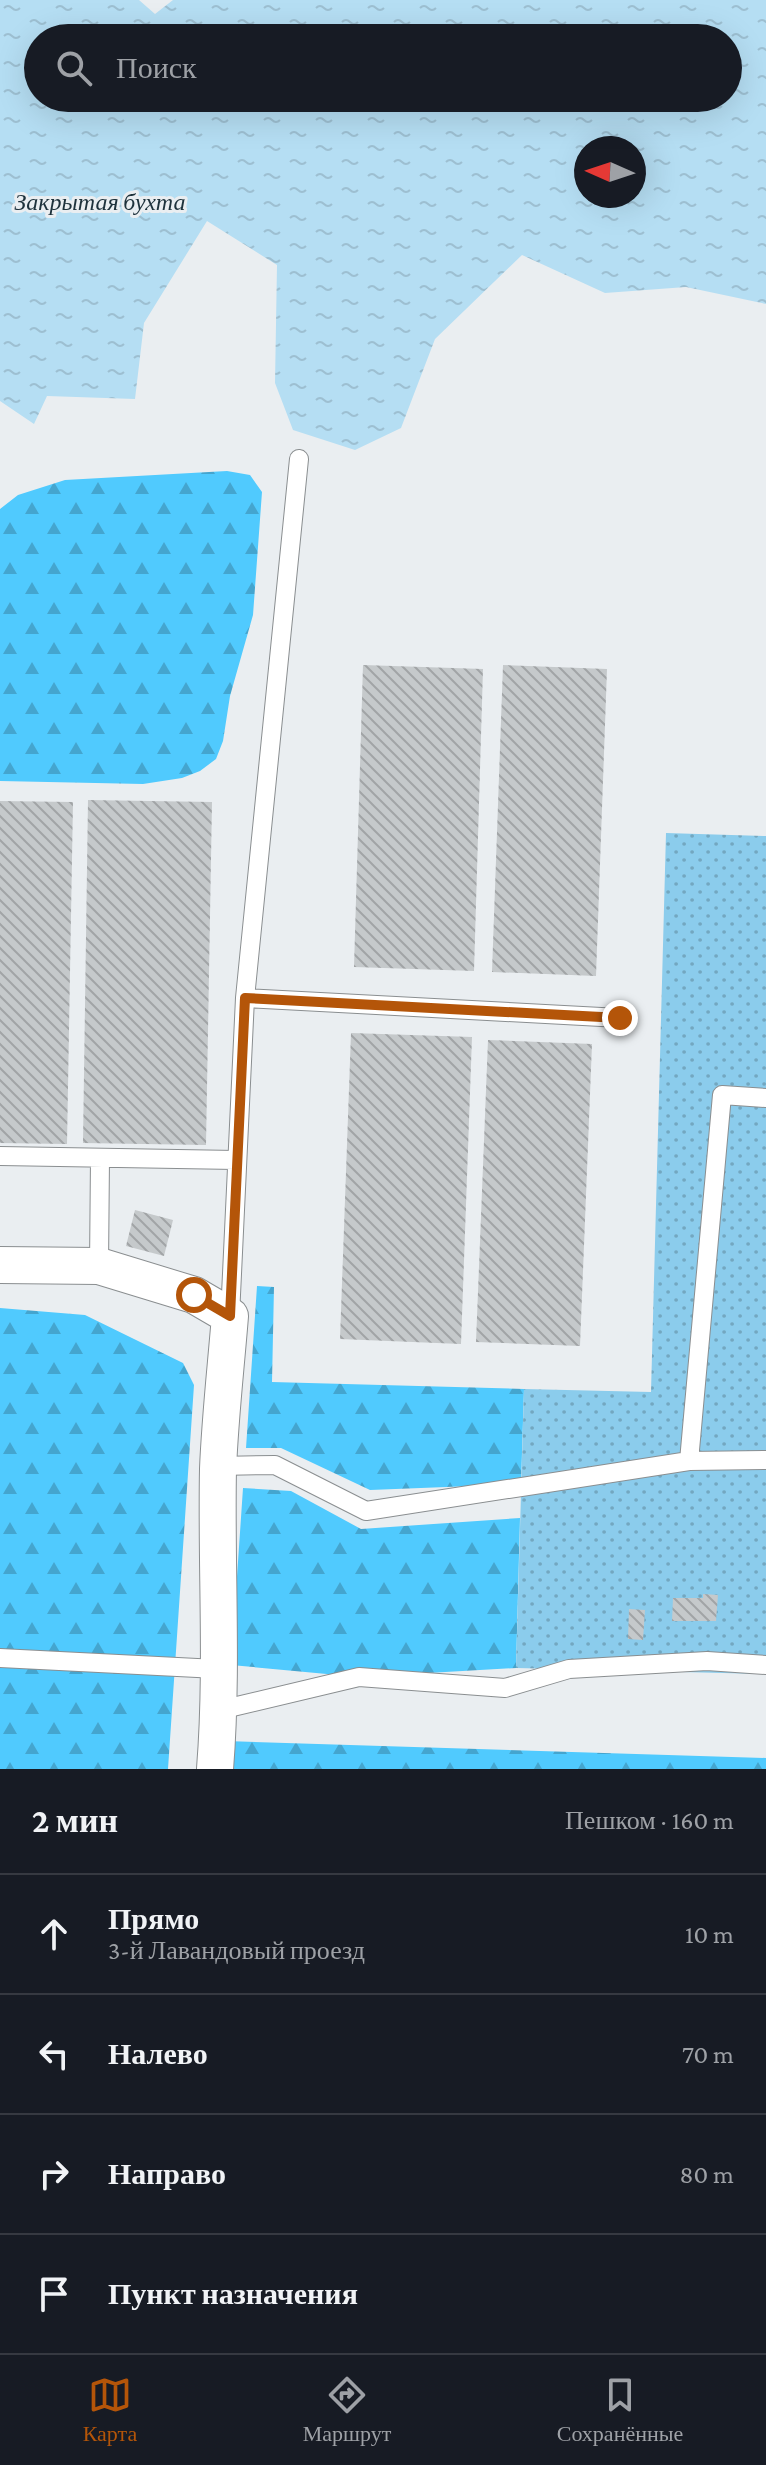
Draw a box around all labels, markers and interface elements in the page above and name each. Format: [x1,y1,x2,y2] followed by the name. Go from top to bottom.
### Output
[24,24,742,112] search box
[52,46,96,90] icon: search
[116,51,197,84] text: Поиск
[574,136,646,208] north arrow
[14,188,186,215] water label: Закрытая бухта
[602,1000,638,1036] route end
[176,1277,212,1313] route start
[32,1802,118,1839] text: 2 мин
[565,1806,734,1835] text: Пешком · 160 m
[108,1902,199,1935] text: Прямо
[32,1912,76,1956] icon: ahead
[685,1920,734,1949] text: 10 m
[108,1936,365,1965] text: 3-й Лавандовый проезд
[32,2032,76,2076] icon: left
[108,2037,208,2070] text: Налево
[682,2040,734,2069] text: 70 m
[32,2152,76,2196] icon: right
[108,2157,226,2190] text: Направо
[680,2160,734,2189] text: 80 m
[32,2272,76,2316] icon: arrive
[108,2277,358,2310] text: Пункт назначения
[83,2373,137,2447] tab: Карта
[303,2373,391,2447] tab: Маршрут
[557,2373,683,2447] tab: Сохранённые

